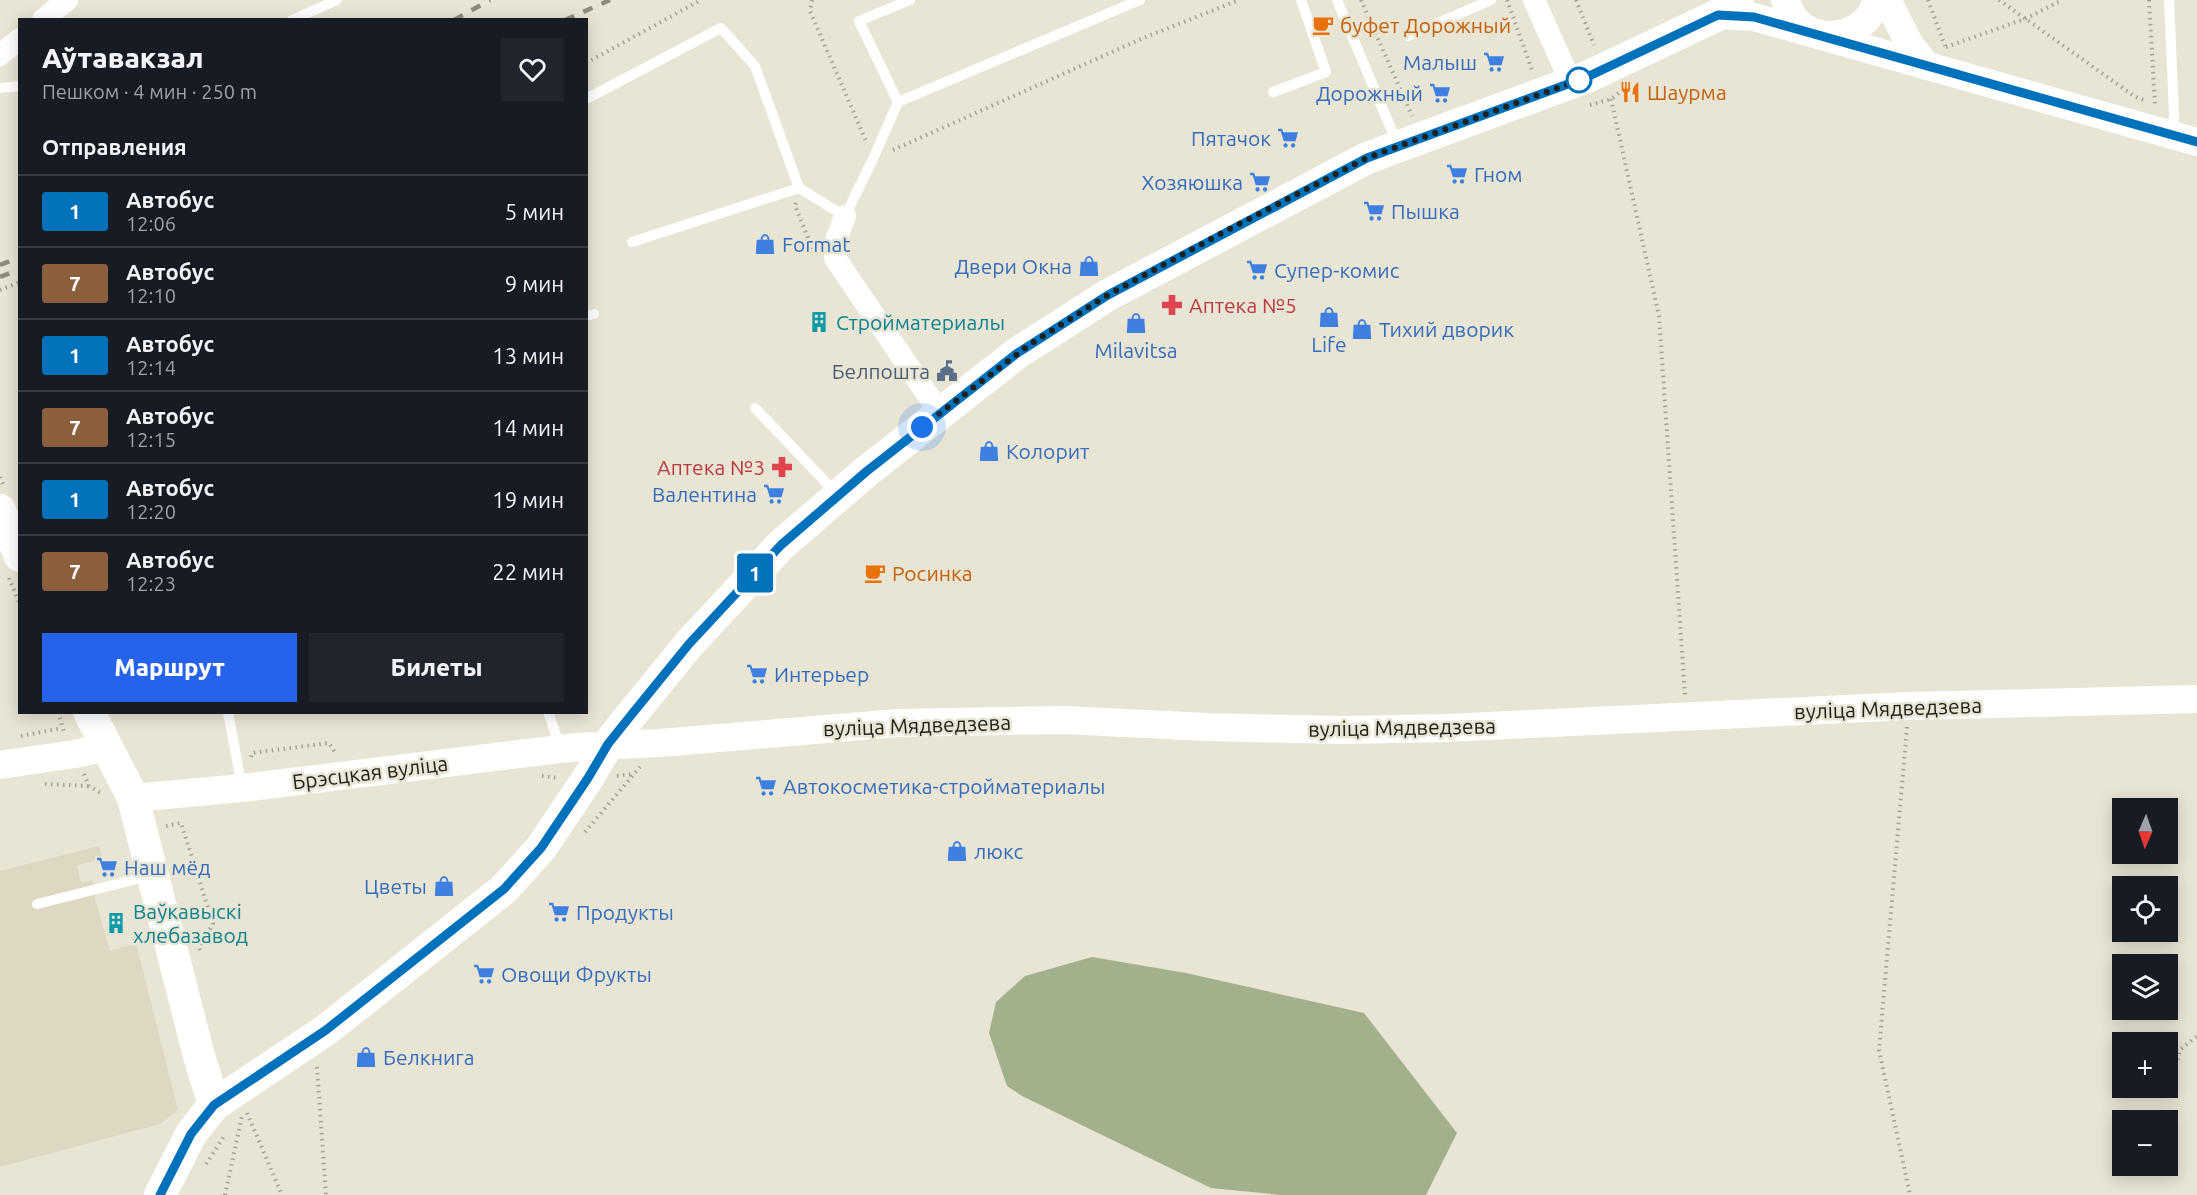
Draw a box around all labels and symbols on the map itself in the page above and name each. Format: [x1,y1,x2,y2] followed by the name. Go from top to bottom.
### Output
[1311,13,1335,37] cafe icon: буфет Дорожный
[1340,13,1511,37] place label: буфет Дорожный
[1403,50,1477,74] place label: Малыш
[1482,50,1506,74] supermarket icon: Малыш
[1566,67,1592,93] unlabelled marker
[1618,80,1642,104] restaurant icon: Шаурма
[1647,80,1727,104] place label: Шаурма
[1316,81,1423,105] place label: Дорожный
[1428,81,1452,105] supermarket icon: Дорожный
[1191,126,1271,150] place label: Пятачок
[1276,126,1300,150] supermarket icon: Пятачок
[1445,162,1469,186] supermarket icon: Гном
[1474,162,1523,186] place label: Гном
[1142,170,1243,194] place label: Хозяюшка
[1248,170,1272,194] supermarket icon: Хозяюшка
[1362,199,1386,223] supermarket icon: Пышка
[1391,199,1460,223] place label: Пышка
[753,232,777,256] shop icon: Format
[782,232,850,256] place label: Format
[954,254,1072,278] place label: Двери Окна
[1077,254,1101,278] shop icon: Двери Окна
[1245,258,1269,282] supermarket icon: Супер-комис
[1274,258,1400,282] place label: Супер-комис
[1160,293,1184,317] pharmacy icon: Аптека №5
[1189,293,1297,317] place label: Аптека №5
[1317,305,1341,329] shop icon: Life
[807,310,831,334] building icon: Стройматериалы
[836,310,1005,334] place label: Стройматериалы
[1124,311,1148,335] shop icon: Milavitsa
[1350,317,1374,341] shop icon: Тихий дворик
[1379,317,1514,341] place label: Тихий дворик
[1311,332,1347,356] place label: Life
[1094,338,1178,362] place label: Milavitsa
[832,359,930,383] place label: Белпошта
[935,359,959,383] public building icon: Белпошта
[907,412,937,442] your location
[977,439,1001,463] shop icon: Колорит
[1006,439,1090,463] place label: Колорит
[657,455,765,479] place label: Аптека №3
[770,455,794,479] pharmacy icon: Аптека №3
[652,482,757,506] place label: Валентина
[762,482,786,506] supermarket icon: Валентина
[736,554,774,592] line badge: 1
[863,561,887,585] cafe icon: Росинка
[892,561,973,585] place label: Росинка
[745,662,769,686] supermarket icon: Интерьер
[774,662,869,686] place label: Интерьер
[1794,693,1982,723] street label: вуліца Мядведзева
[823,710,1011,740] street label: вуліца Мядведзева
[1308,713,1496,741] street label: вуліца Мядведзева
[291,751,449,793] street label: Брэсцкая вуліца
[754,774,778,798] supermarket icon: Автокосметика-стройматериалы
[783,774,1105,798] place label: Автокосметика-стройматериалы
[2112,798,2178,864] north arrow
[945,839,969,863] shop icon: люкс
[974,839,1023,863] place label: люкс
[95,855,119,879] supermarket icon: Наш мёд
[124,855,210,879] place label: Наш мёд
[364,874,427,898] place label: Цветы
[432,874,456,898] shop icon: Цветы
[133,899,248,947] place label: Ваўкавыскі хлебазавод
[547,900,571,924] supermarket icon: Продукты
[576,900,674,924] place label: Продукты
[104,911,128,935] building icon: Ваўкавыскі хлебазавод
[472,962,496,986] supermarket icon: Овощи Фрукты
[501,962,652,986] place label: Овощи Фрукты
[354,1045,378,1069] shop icon: Белкнига
[383,1045,475,1069] place label: Белкнига

